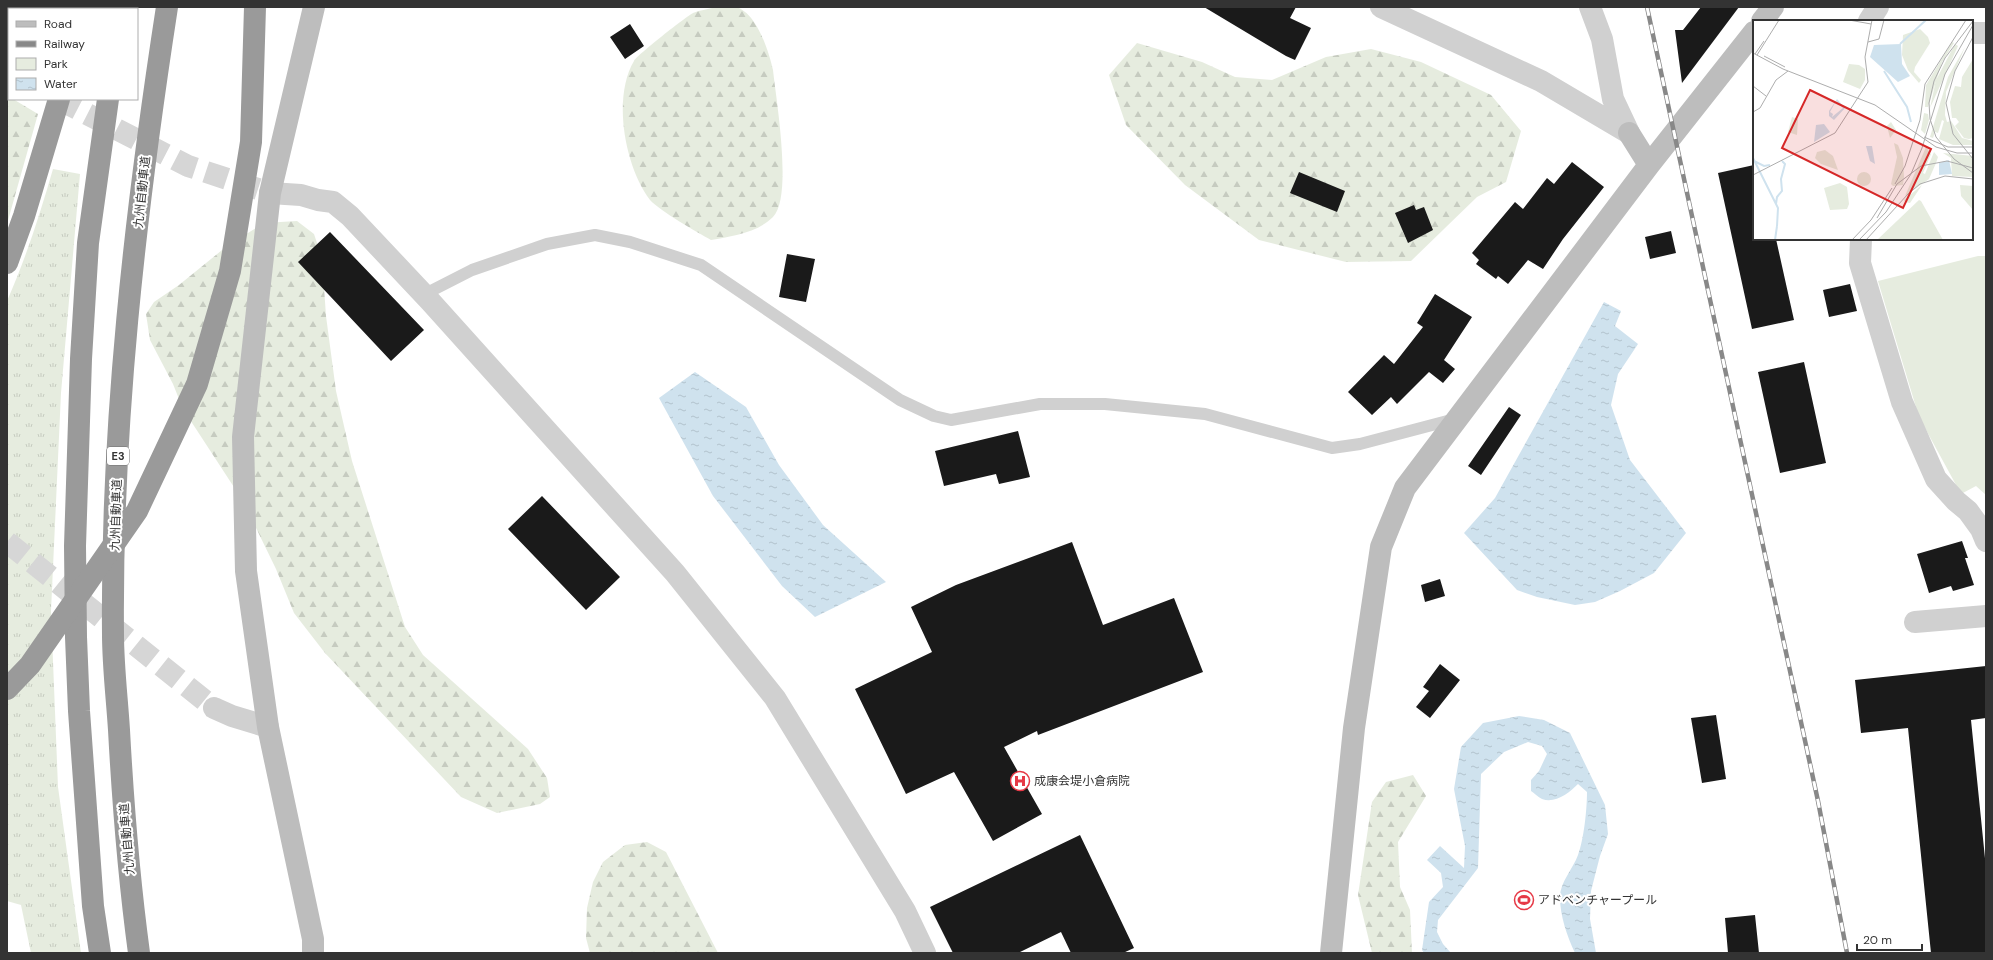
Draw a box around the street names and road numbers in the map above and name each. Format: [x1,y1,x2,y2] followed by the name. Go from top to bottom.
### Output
[130,155,154,229] street label: 九州自動車道
[107,447,129,465] road number: E3
[107,479,125,551] street label: 九州自動車道
[116,802,138,876] street label: 九州自動車道

